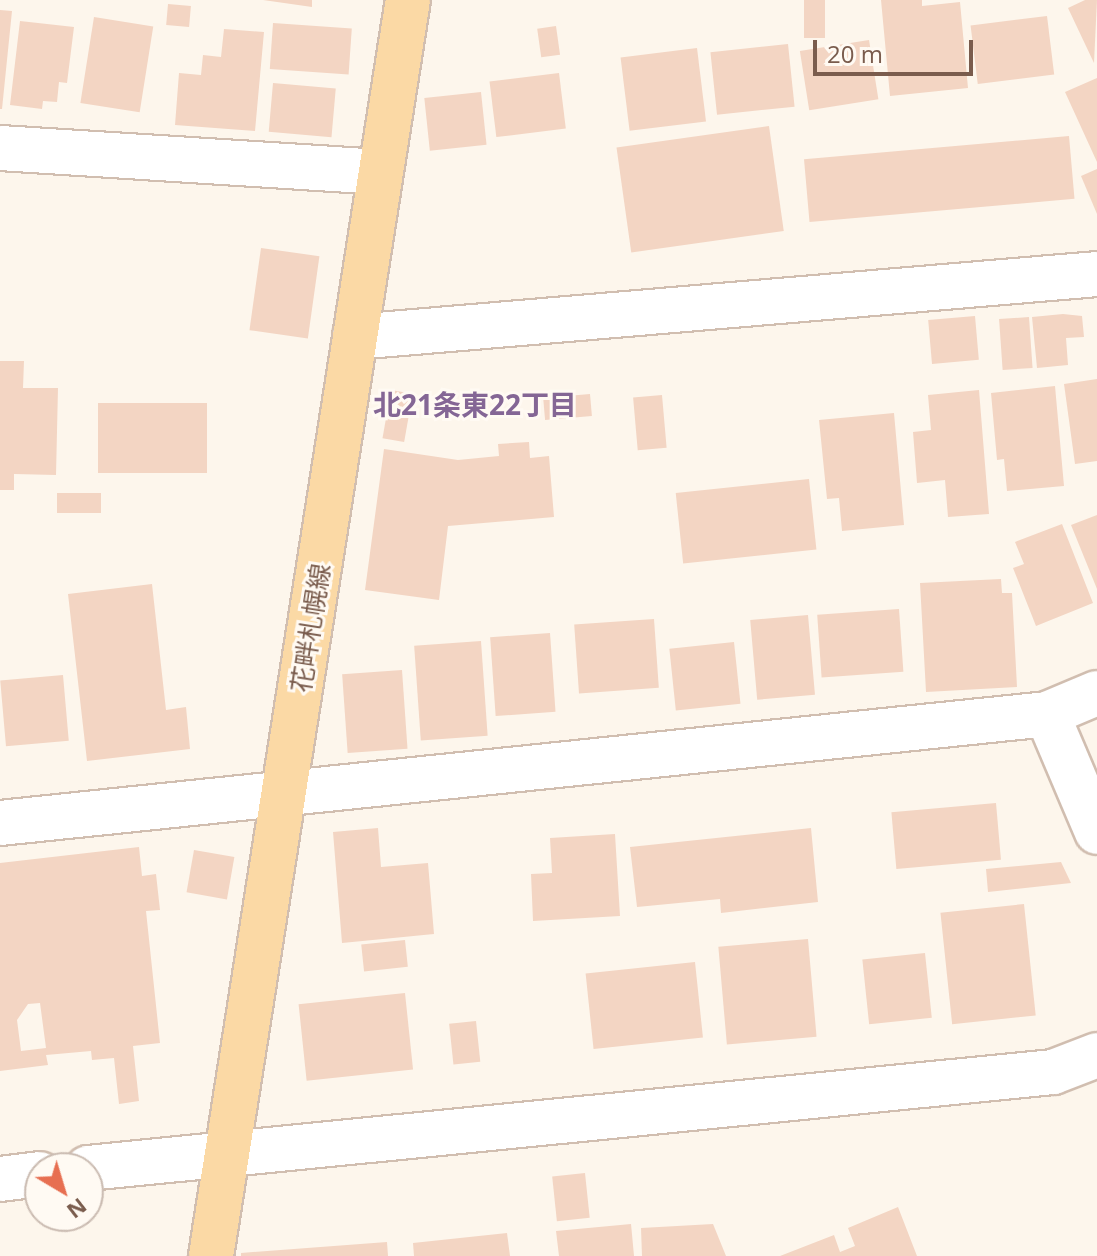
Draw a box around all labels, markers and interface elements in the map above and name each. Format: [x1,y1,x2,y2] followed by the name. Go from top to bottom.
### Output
[817,24,977,74] scale bar
[827,37,883,70] text: 20 m
[373,387,577,421] district label: 北21条東22丁目
[285,561,337,695] street label: 花畔札幌線
[24,1152,104,1232] north arrow
[61,1192,94,1227] text: N

